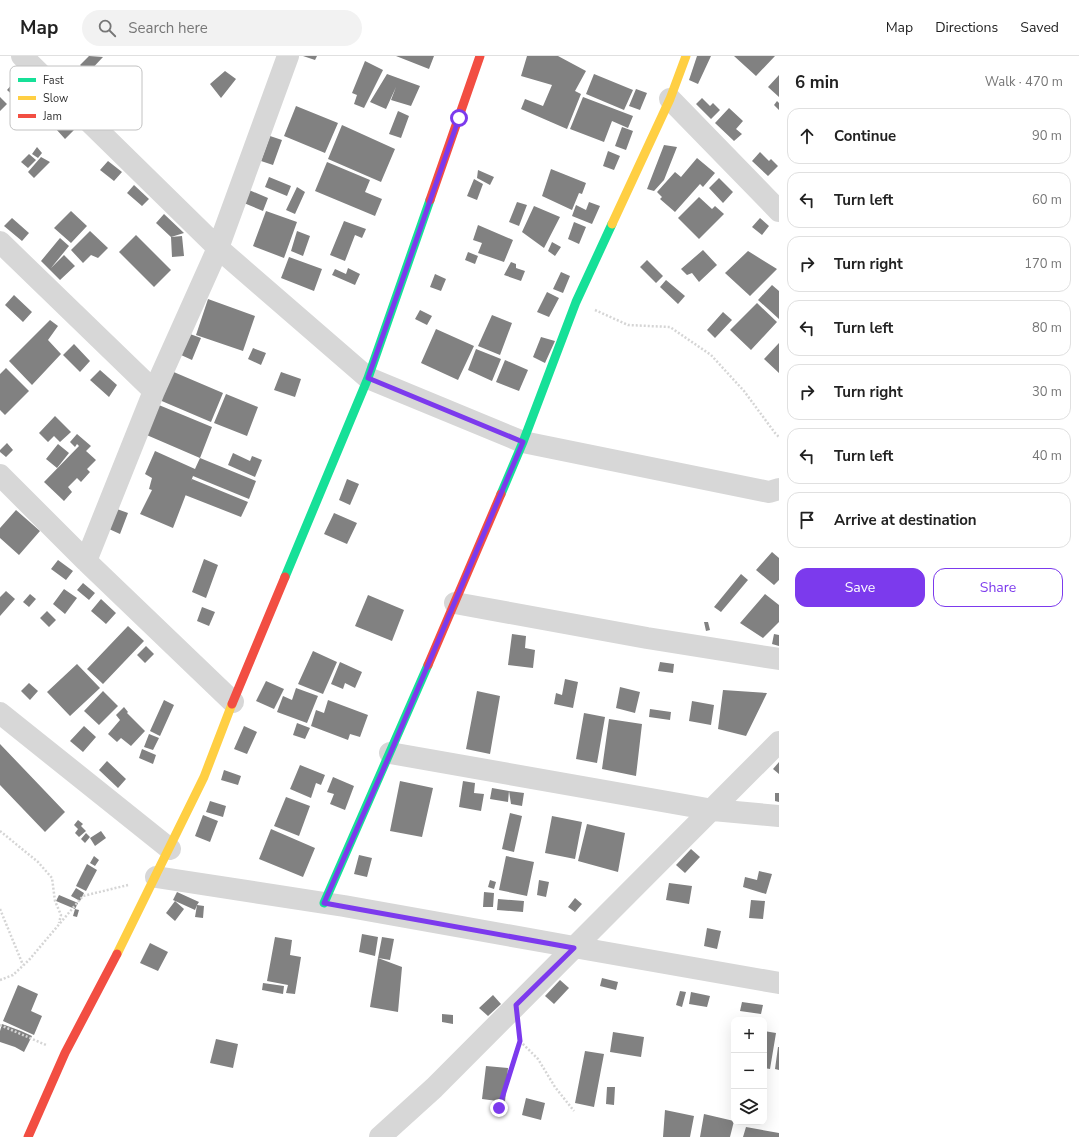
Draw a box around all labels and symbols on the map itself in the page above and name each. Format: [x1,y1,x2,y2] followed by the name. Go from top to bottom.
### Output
[10,66,142,130] legend
[43,73,64,88] text: Fast
[43,91,68,106] text: Slow
[42,109,62,124] text: Jam
[450,109,468,127] route start
[490,1099,508,1117] route end

